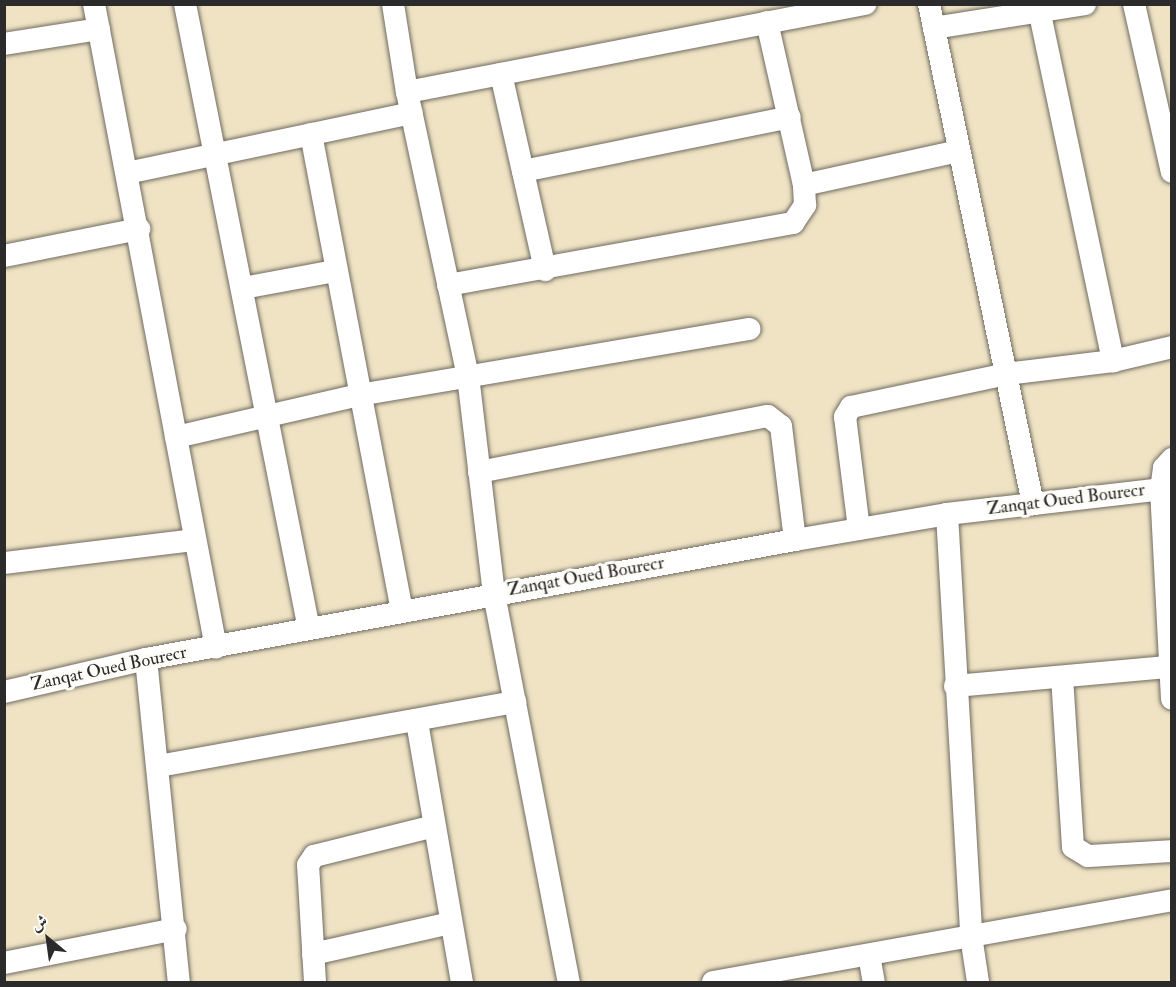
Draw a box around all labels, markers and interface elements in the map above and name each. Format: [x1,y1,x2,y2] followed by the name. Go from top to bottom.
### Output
[986,480,1146,520] street label: Zanqat Oued Bourecr
[506,553,666,601] street label: Zanqat Oued Bourecr
[29,642,189,696] street label: Zanqat Oued Bourecr
[18,909,78,969] north arrow
[27,911,51,936] text: ش

